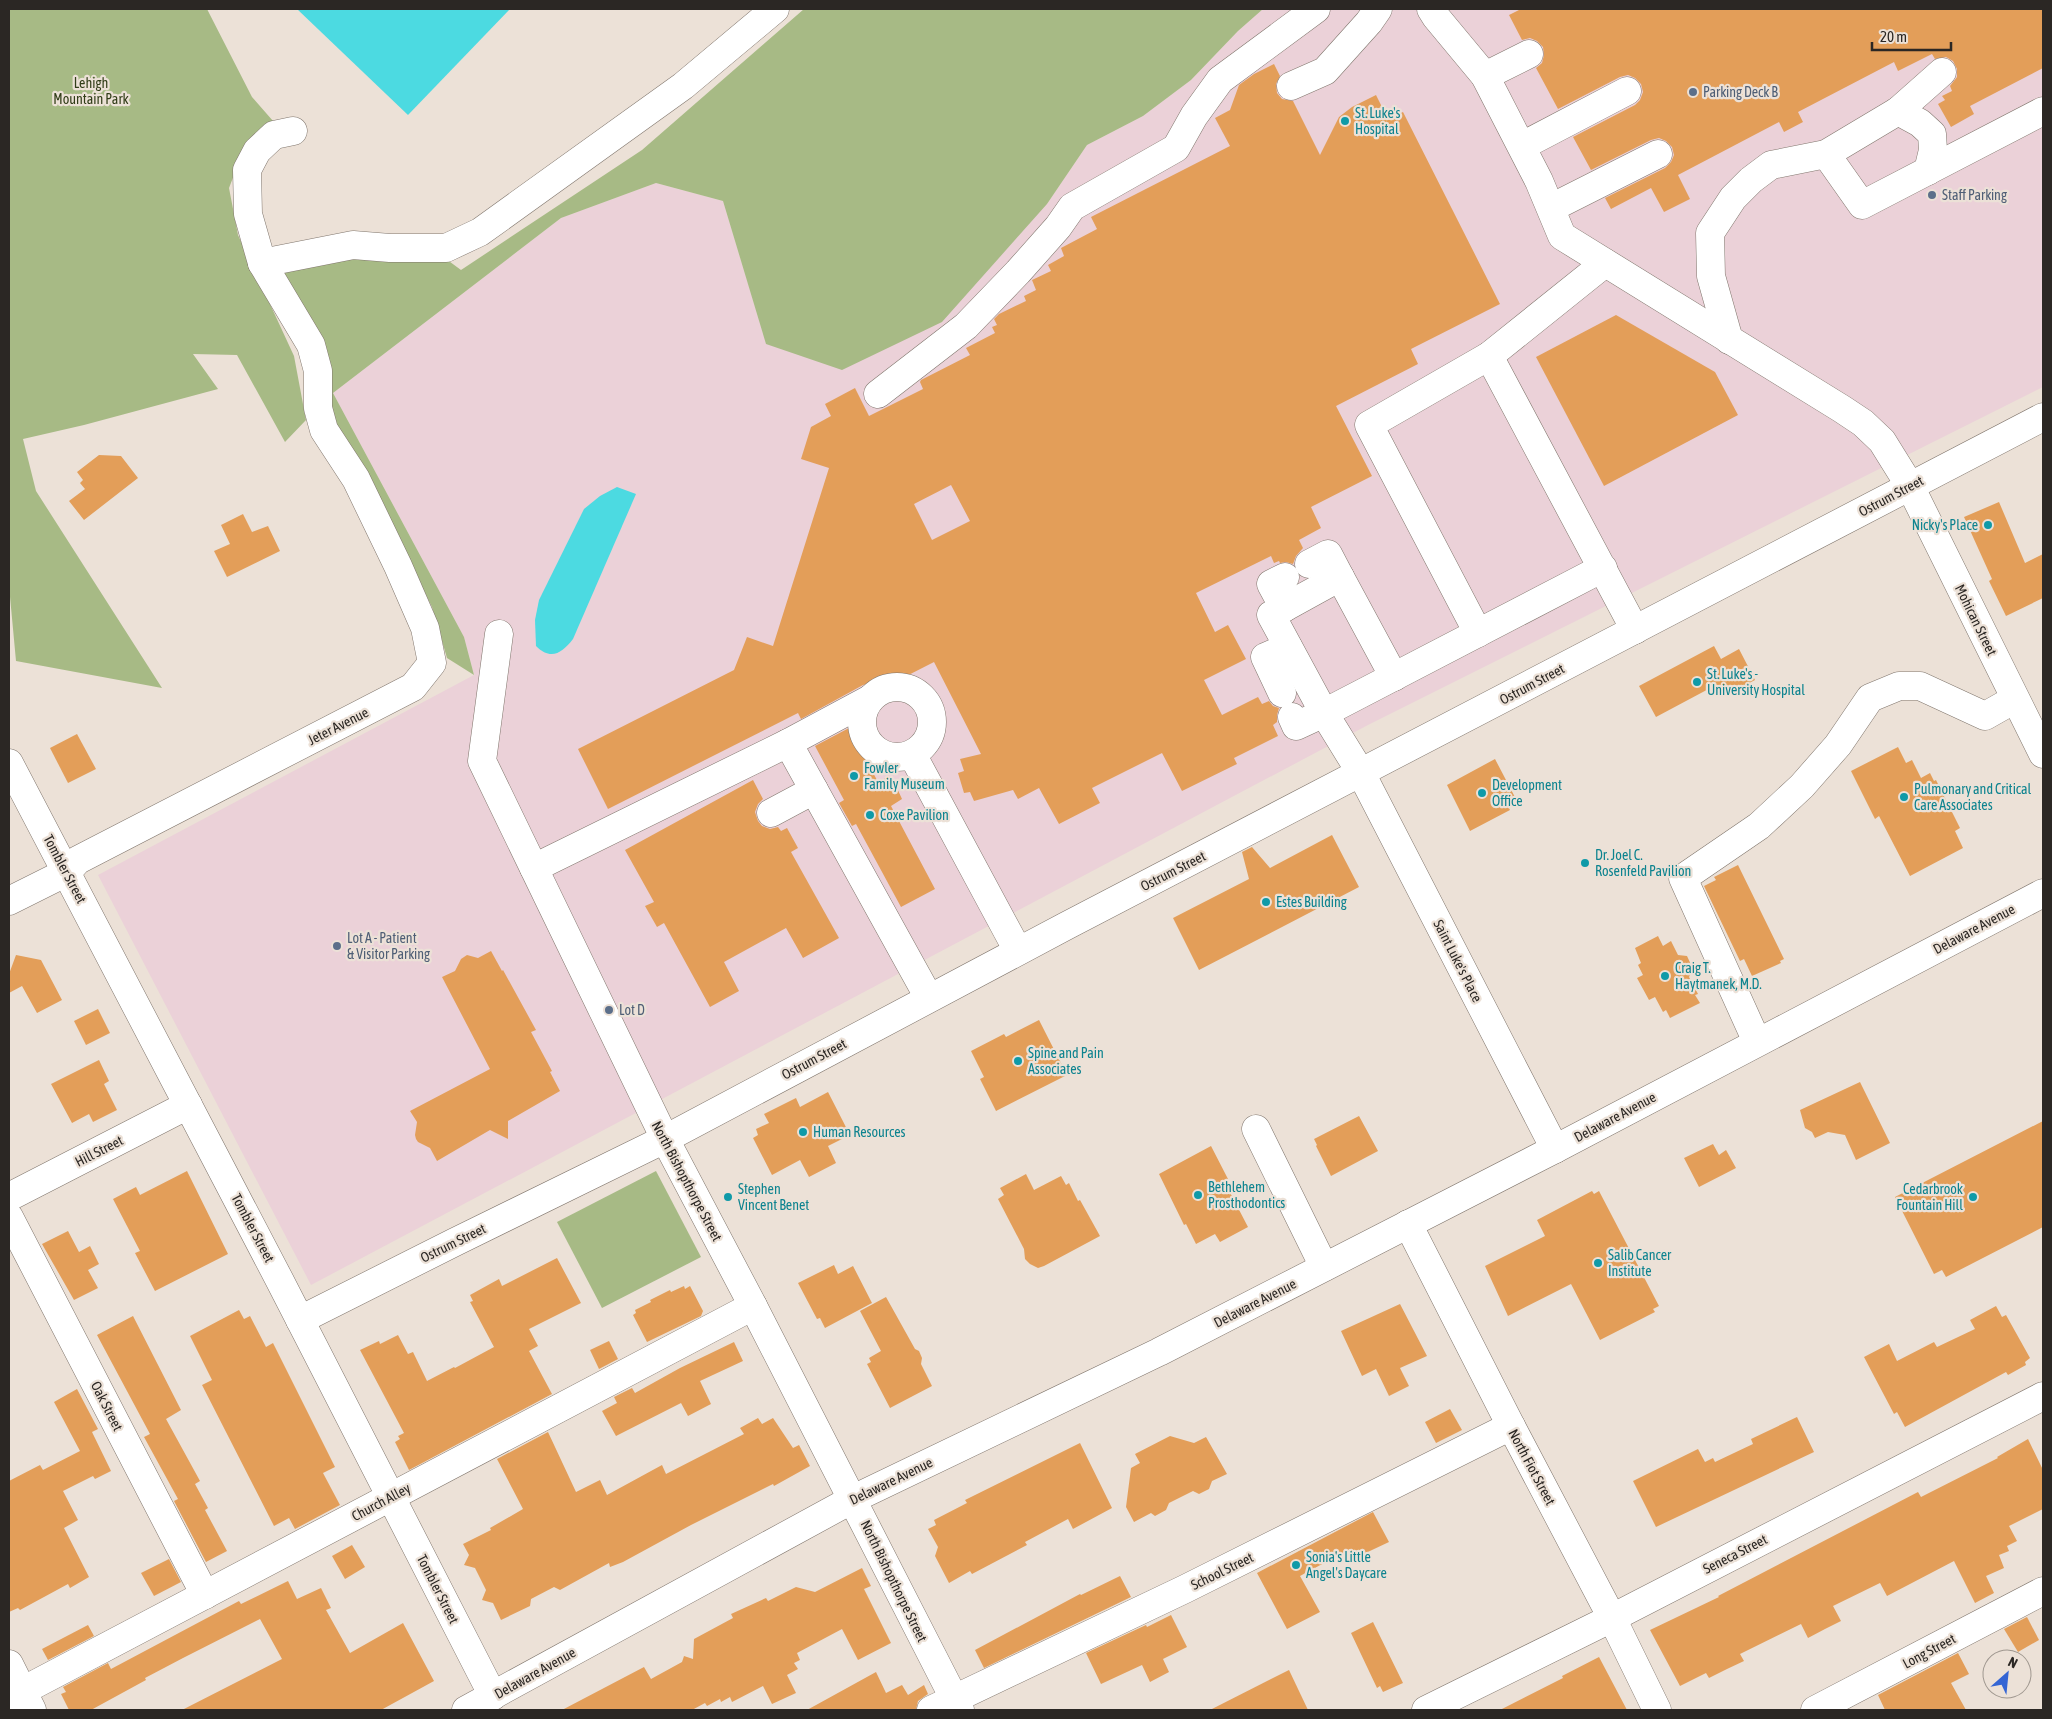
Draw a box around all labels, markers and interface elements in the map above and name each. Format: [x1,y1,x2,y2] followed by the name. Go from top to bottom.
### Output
[1872,20,1951,52] scale bar
[1880,28,1907,45] text: 20 m
[53,75,129,107] park label: Lehigh Mountain Park
[1703,84,1778,100] place label: Parking Deck B
[1687,86,1699,98] marker: Parking Deck B
[1355,105,1401,137] place label: St. Luke's Hospital
[1339,115,1351,127] marker: St. Luke's Hospital
[1942,187,2007,203] place label: Staff Parking
[1926,189,1938,201] marker: Staff Parking
[1856,472,1926,520] street label: Ostrum Street
[1912,517,1978,533] place label: Nicky's Place
[1982,519,1994,531] marker: Nicky's Place
[1952,582,2000,658] street label: Mohican Street
[1497,660,1567,708] street label: Ostrum Street
[1707,666,1805,698] place label: St. Luke's - University Hospital
[1691,676,1703,688] marker: St. Luke's - University Hospital
[305,704,371,748] street label: Jeter Avenue
[864,760,945,792] place label: Fowler Family Museum
[848,770,860,782] marker: Fowler Family Museum
[1492,777,1562,809] place label: Development Office
[1914,781,2032,813] place label: Pulmonary and Critical Care Associates
[1476,787,1488,799] marker: Development Office
[1898,791,1910,803] marker: Pulmonary and Critical Care Associates
[880,807,949,823] place label: Coxe Pavilion
[864,809,876,821] marker: Coxe Pavilion
[40,832,90,906] street label: Tombler Street
[1595,847,1691,879] place label: Dr. Joel C. Rosenfeld Pavilion
[1138,848,1208,894] street label: Ostrum Street
[1579,857,1591,869] marker: Dr. Joel C. Rosenfeld Pavilion
[1276,894,1347,910] place label: Estes Building
[1260,896,1272,908] marker: Estes Building
[1930,901,2018,957] street label: Delaware Avenue
[1430,917,1486,1005] street label: Saint Luke's Place
[347,930,430,962] place label: Lot A - Patient & Visitor Parking
[331,940,343,952] marker: Lot A - Patient & Visitor Parking
[1675,960,1762,992] place label: Craig T. Haytmanek, M.D.
[1659,970,1671,982] marker: Craig T. Haytmanek, M.D.
[619,1002,645,1018] place label: Lot D
[603,1004,615,1016] marker: Lot D
[779,1035,849,1083] street label: Ostrum Street
[1028,1045,1104,1077] place label: Spine and Pain Associates
[1012,1055,1024,1067] marker: Spine and Pain Associates
[1571,1089,1659,1145] street label: Delaware Avenue
[649,1118,725,1244] street label: North Bishopthorpe Street
[813,1124,905,1140] place label: Human Resources
[797,1126,809,1138] marker: Human Resources
[72,1132,126,1170] street label: Hill Street
[1208,1179,1285,1211] place label: Bethlehem Prosthodontics
[738,1181,809,1213] place label: Stephen Vincent Benet
[1896,1181,1963,1213] place label: Cedarbrook Fountain Hill
[1192,1189,1204,1201] marker: Bethlehem Prosthodontics
[228,1191,278,1265] street label: Tombler Street
[722,1191,734,1203] marker: Stephen Vincent Benet
[1967,1191,1979,1203] marker: Cedarbrook Fountain Hill
[418,1220,488,1266] street label: Ostrum Street
[1608,1247,1672,1279] place label: Salib Cancer Institute
[1592,1257,1604,1269] marker: Salib Cancer Institute
[1211,1275,1299,1331] street label: Delaware Avenue
[88,1379,126,1433] street label: Oak Street
[1505,1426,1559,1508] street label: North Fiot Street
[847,1454,935,1508] street label: Delaware Avenue
[349,1480,413,1524] street label: Church Alley
[858,1517,930,1645] street label: North Bishopthorpe Street
[1700,1531,1770,1577] street label: Seneca Street
[1188,1549,1256,1593] street label: School Street
[1306,1549,1387,1581] place label: Sonia's Little Angel's Daycare
[414,1552,462,1626] street label: Tombler Street
[1290,1559,1302,1571] marker: Sonia's Little Angel's Daycare
[1900,1630,1958,1672] street label: Long Street
[492,1644,578,1702] street label: Delaware Avenue
[1982,1649,2032,1699] north arrow
[2006,1653,2020,1671] text: N

